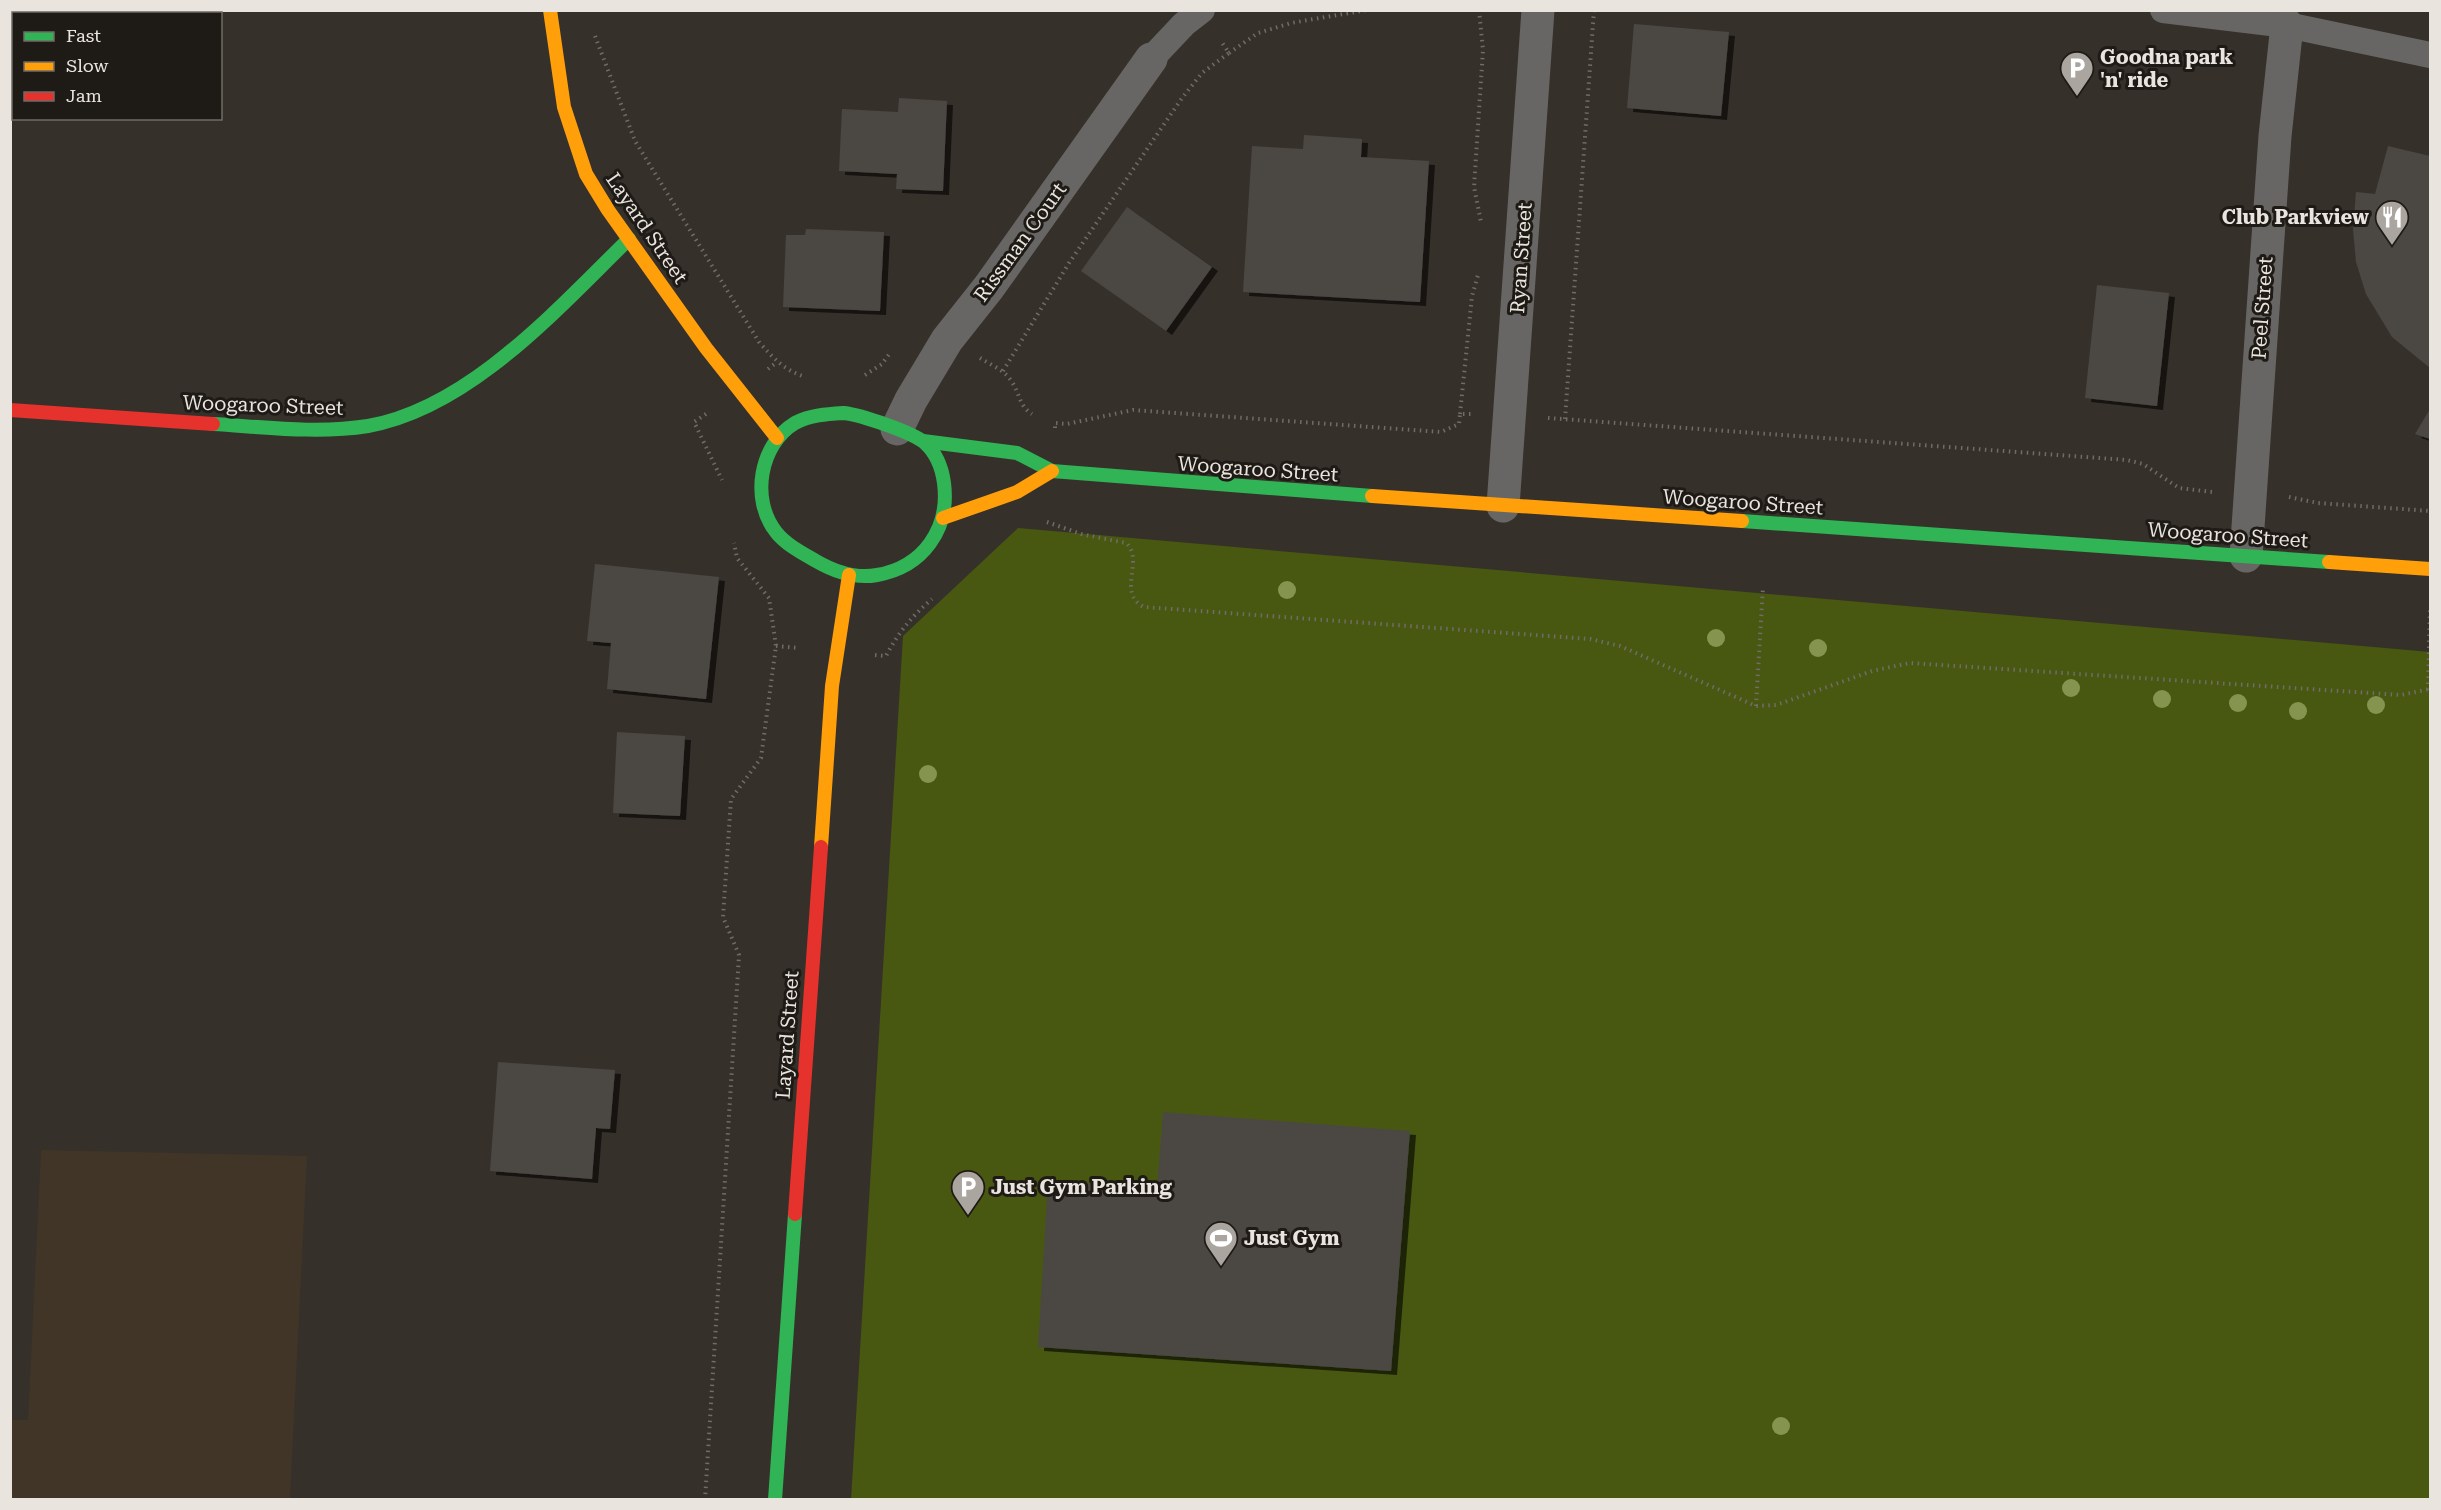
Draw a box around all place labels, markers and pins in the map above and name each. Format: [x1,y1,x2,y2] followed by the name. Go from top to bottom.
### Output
[2100,45,2233,92] place label: Goodna park 'n' ride
[2059,50,2095,97] parking icon: Goodna park 'n' ride
[2374,199,2410,246] restaurant icon: Club Parkview
[2222,205,2370,229] place label: Club Parkview
[950,1169,986,1216] parking icon: Just Gym Parking
[991,1175,1173,1199] place label: Just Gym Parking
[1203,1220,1239,1267] sports icon: Just Gym
[1244,1226,1339,1250] place label: Just Gym

